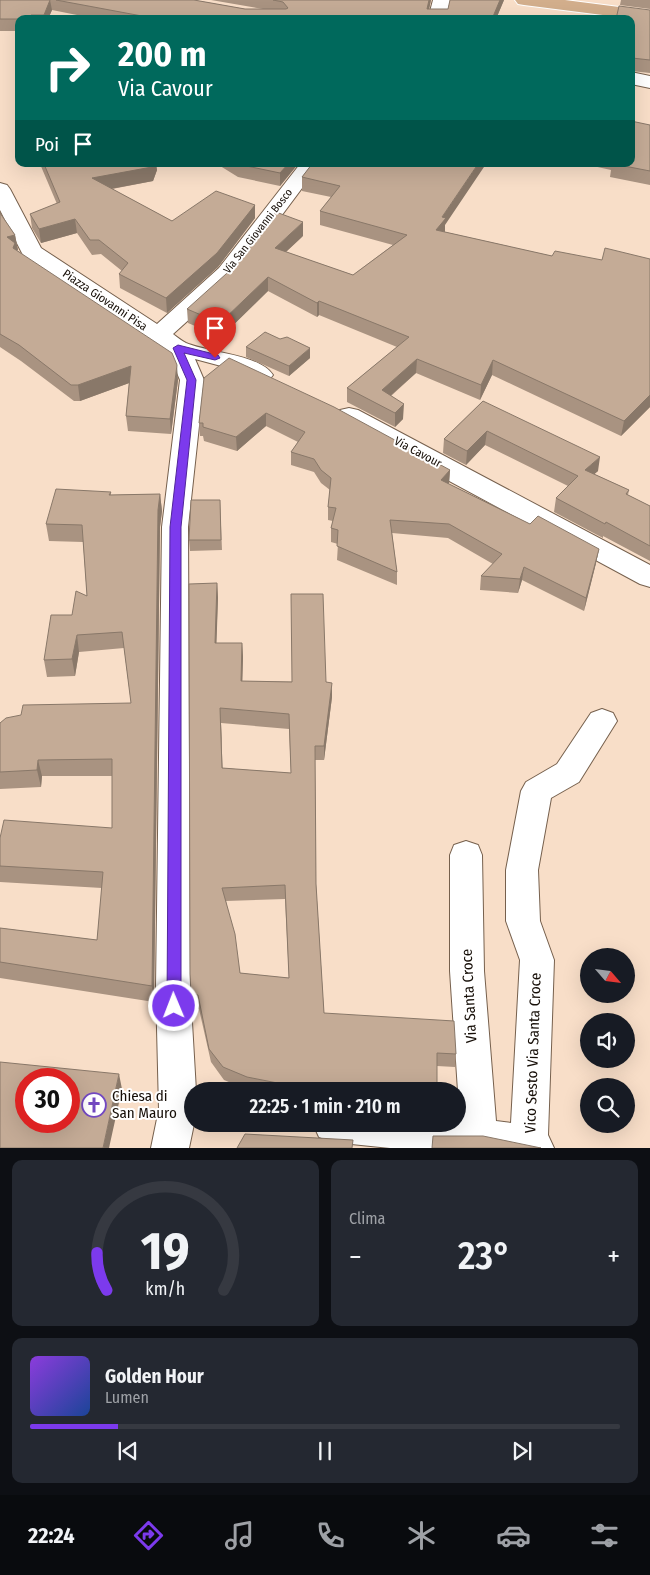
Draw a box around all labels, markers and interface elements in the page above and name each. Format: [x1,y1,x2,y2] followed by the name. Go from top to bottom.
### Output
[118,33,206,75] text: 200 m
[35,35,100,100] icon: right
[118,75,213,102] text: Via Cavour
[69,130,97,158] icon: arrive
[35,133,59,156] text: Poi
[221,186,295,276] street label: Via San Giovanni Bosco
[60,266,150,334] street label: Piazza Giovanni Pisa
[194,307,236,358] pin
[201,314,229,342] icon: arrive
[392,434,445,471] street label: Via Cavour
[458,948,480,1044] street label: Via Santa Croce
[580,948,635,1002] north arrow
[580,948,635,1133] map controls
[521,972,545,1134] street label: Vico Sesto Via Santa Croce
[147,979,199,1031] position arrow
[580,1013,635,1068] button: sound
[15,1068,80,1133] speed limit sign: 30
[580,1078,635,1133] button: search
[112,1087,177,1122] place label: Chiesa di San Mauro
[81,1092,107,1118] church icon: Chiesa di San Mauro
[249,1095,401,1118] text: 22:25 · 1 min · 210 m
[349,1209,385,1228] text: Clima
[141,1220,190,1283] text: 19
[458,1233,511,1279] text: 23°
[349,1240,362,1273] text: −
[607,1240,620,1273] text: +
[146,1278,185,1300] text: km/h
[105,1365,204,1388] text: Golden Hour
[105,1388,149,1407] text: Lumen
[114,1437,142,1465] icon: previous
[311,1437,339,1465] icon: pause
[508,1437,536,1465] icon: next
[131,1518,166,1553] icon: directions
[222,1518,257,1553] icon: music
[313,1518,348,1553] icon: phone
[404,1518,439,1553] icon: climate
[496,1518,531,1553] icon: car
[587,1518,622,1553] icon: filters
[28,1522,75,1549] text: 22:24

